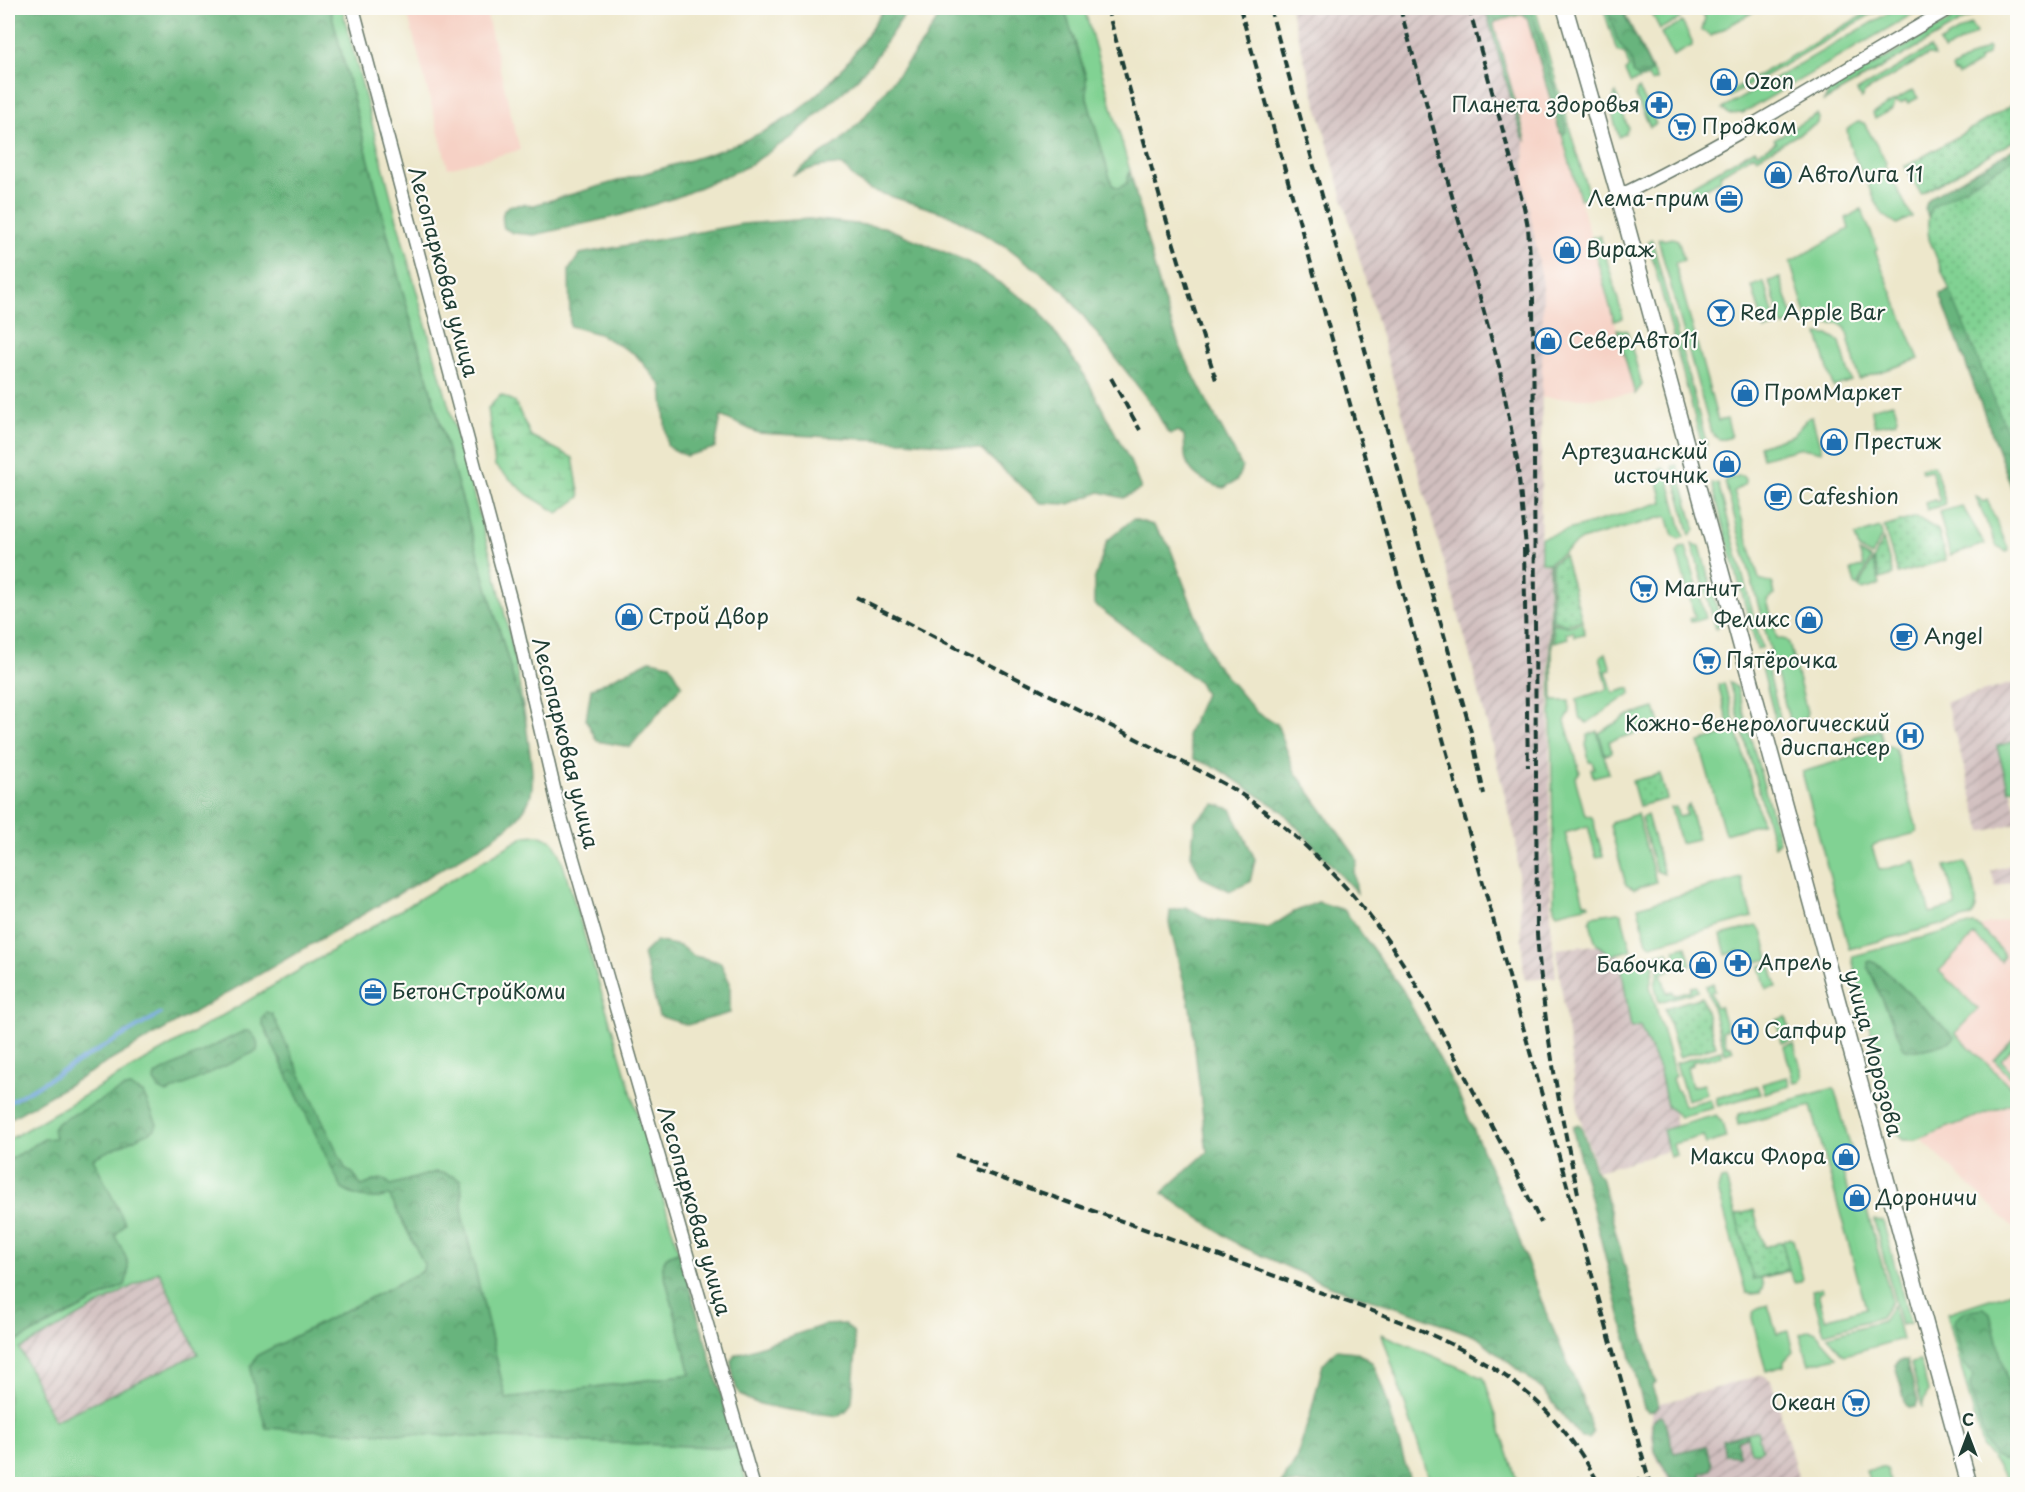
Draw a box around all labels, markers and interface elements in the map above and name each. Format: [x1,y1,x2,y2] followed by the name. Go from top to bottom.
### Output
[1744,64,1794,96] place label: Ozon
[1709,67,1739,97] shop icon: Ozon
[1452,87,1640,119] place label: Планета здоровья
[1644,90,1674,120] pharmacy icon: Планета здоровья
[1702,109,1797,141] place label: Продком
[1667,112,1697,142] supermarket icon: Продком
[1798,157,1923,189] place label: АвтоЛига 11
[1763,160,1793,190] shop icon: АвтоЛига 11
[401,163,489,381] street label: Лесопарковая улица
[1588,181,1710,213] place label: Лема-прим
[1714,184,1744,214] office icon: Лема-прим
[1586,232,1654,264] place label: Вираж
[1552,235,1582,265] shop icon: Вираж
[1740,295,1886,327] place label: Red Apple Bar
[1706,298,1736,328] bar icon: Red Apple Bar
[1568,323,1698,355] place label: СеверАвто11
[1533,326,1563,356] shop icon: СеверАвто11
[1764,375,1902,407] place label: ПромМаркет
[1730,378,1760,408] shop icon: ПромМаркет
[1854,424,1942,456] place label: Престиж
[1819,427,1849,457] shop icon: Престиж
[1561,434,1709,490] place label: Артезианский источник
[1712,449,1742,479] shop icon: Артезианский источник
[1798,479,1899,511] place label: Cafeshion
[1763,482,1793,512] cafe icon: Cafeshion
[1664,571,1741,603] place label: Магнит
[1629,574,1659,604] supermarket icon: Магнит
[648,599,769,631] place label: Строй Двор
[614,602,644,632] shop icon: Строй Двор
[1714,602,1790,634] place label: Феликс
[1794,605,1824,635] shop icon: Феликс
[1924,619,1983,651] place label: Angel
[1889,622,1919,652] cafe icon: Angel
[525,633,609,852] street label: Лесопарковая улица
[1726,643,1838,675] place label: Пятёрочка
[1692,646,1722,676] supermarket icon: Пятёрочка
[1625,706,1890,762] place label: Кожно-венерологический диспансер
[1895,721,1925,751] hospital icon: Кожно-венерологический диспансер
[1758,945,1832,977] place label: Апрель
[1596,947,1685,979] place label: Бабочка
[1723,948,1753,978] pharmacy icon: Апрель
[1688,950,1718,980] shop icon: Бабочка
[1837,965,1913,1140] street label: улица Морозова
[392,974,566,1006] place label: БетонСтройКоми
[358,977,388,1007] office icon: БетонСтройКоми
[1764,1013,1847,1045] place label: Сапфир
[1730,1016,1760,1046] hospital icon: Сапфир
[651,1102,741,1320] street label: Лесопарковая улица
[1690,1139,1826,1171] place label: Макси Флора
[1831,1142,1861,1172] shop icon: Макси Флора
[1875,1180,1978,1212] place label: Дороничи
[1842,1183,1872,1213] shop icon: Дороничи
[1771,1385,1836,1417] place label: Океан
[1841,1388,1871,1418] supermarket icon: Океан
[1938,1405,1998,1465] north arrow
[1962,1407,1974,1431] text: С

